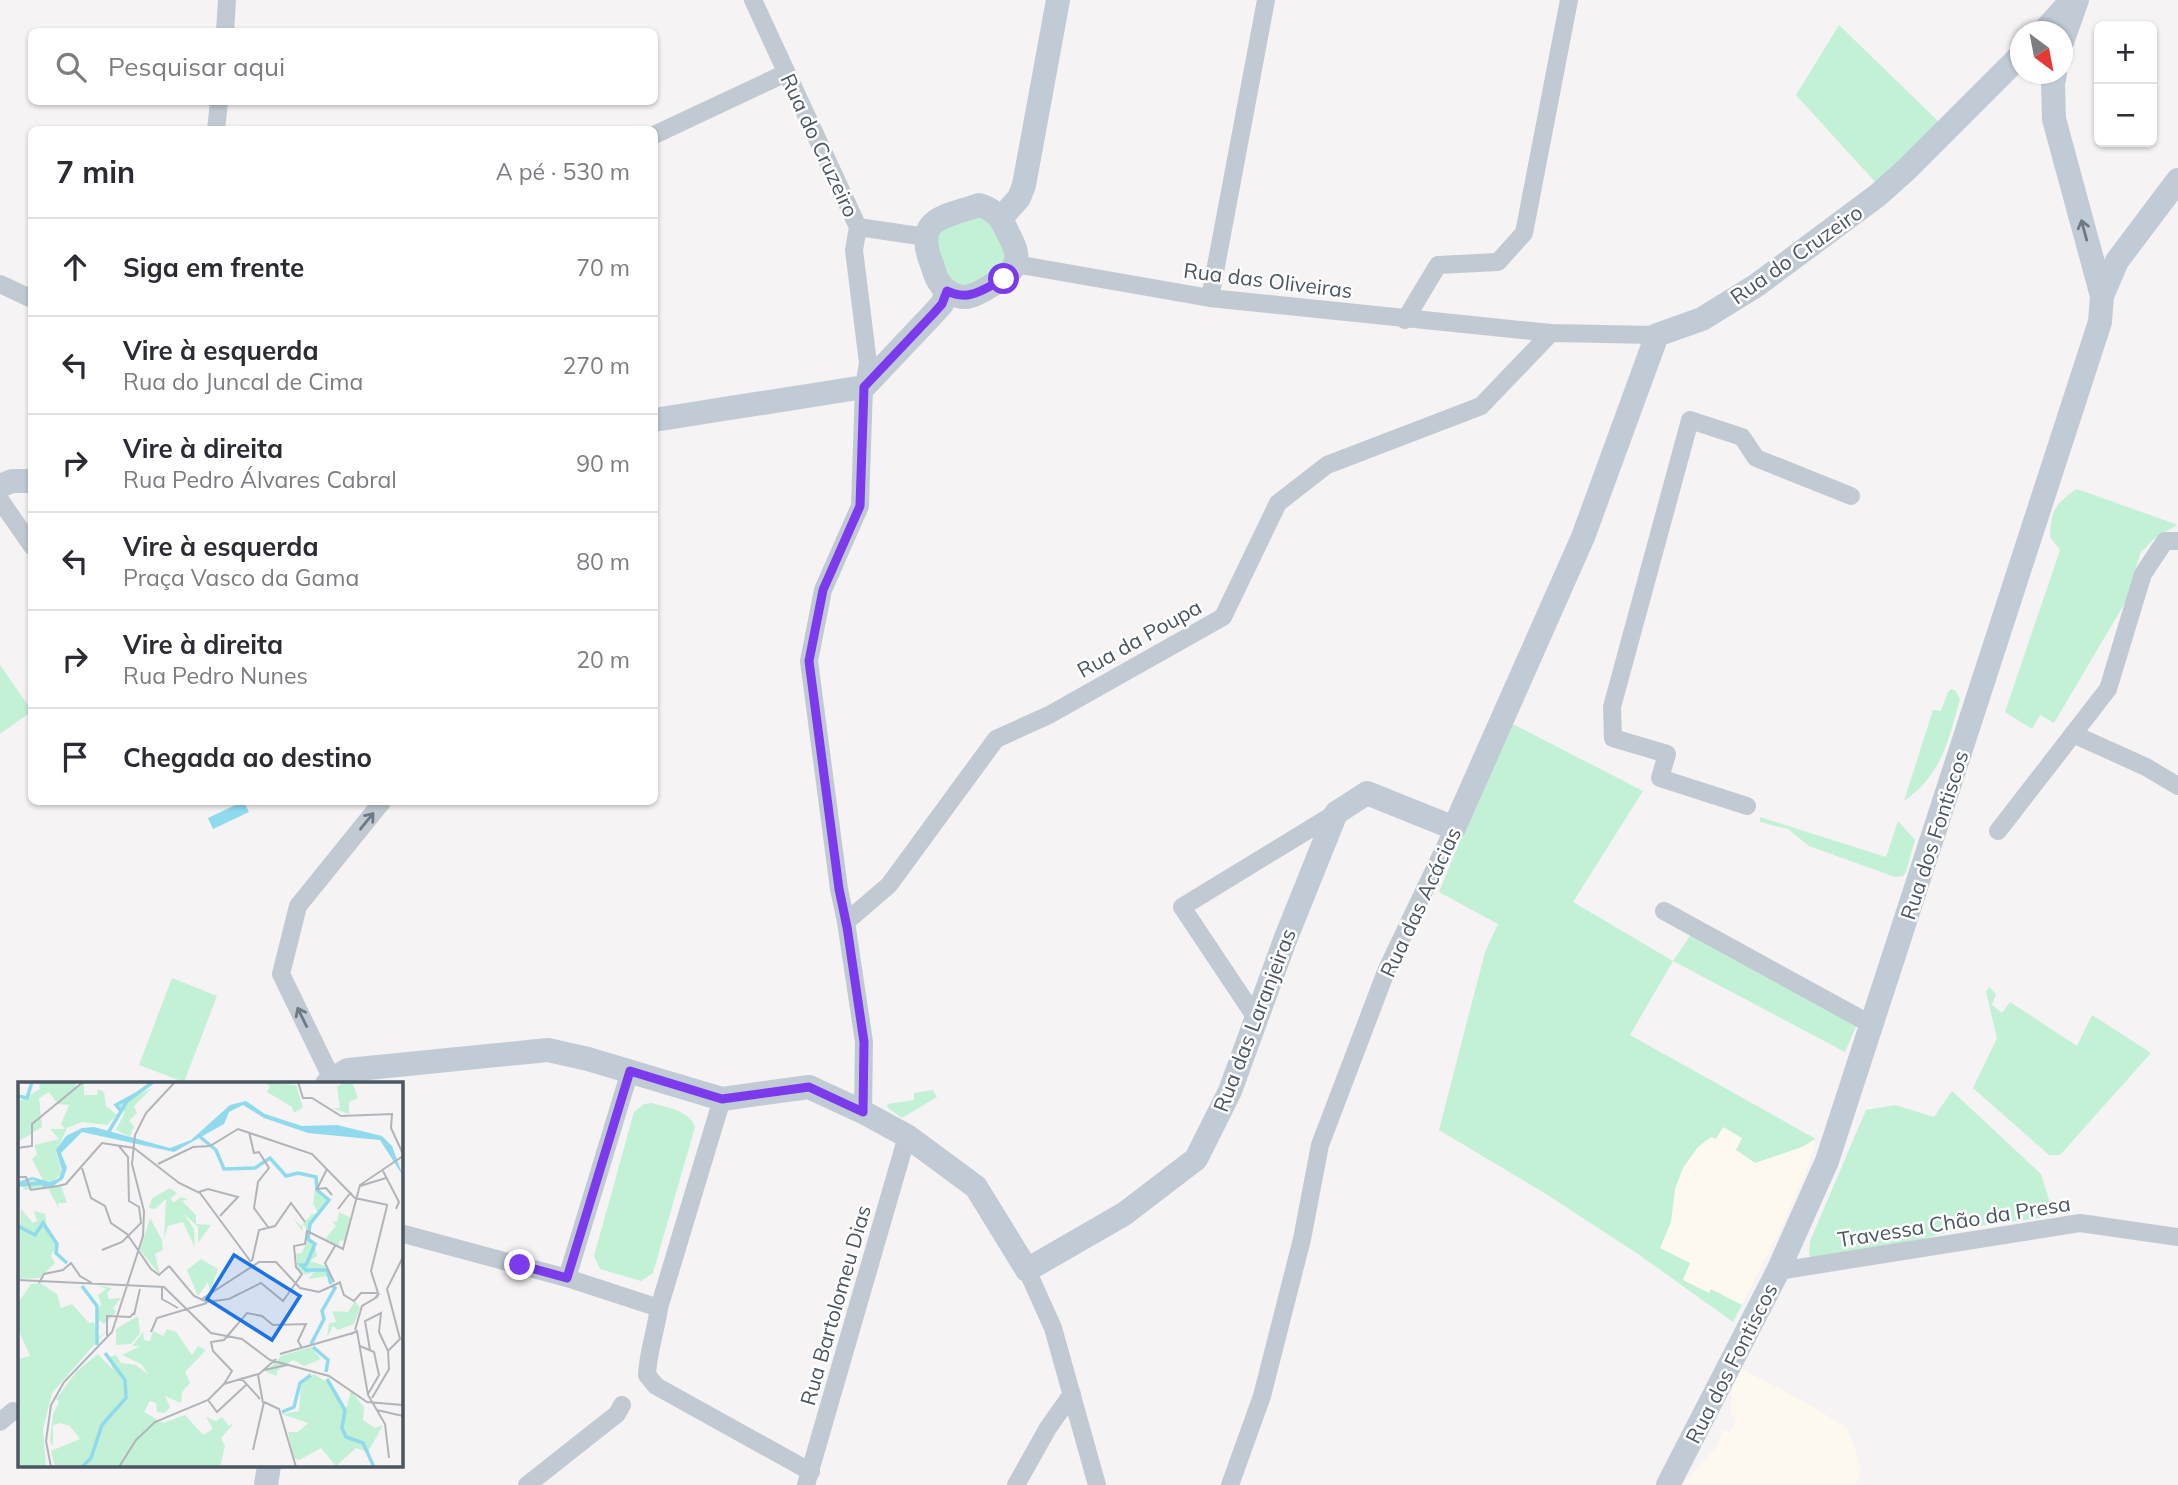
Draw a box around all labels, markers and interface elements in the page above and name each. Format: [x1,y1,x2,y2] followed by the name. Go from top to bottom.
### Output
[2010,21,2073,84] north arrow
[2094,21,2157,147] map controls
[2094,21,2157,84] button: +
[28,28,658,105] search box
[52,48,90,86] icon: search
[108,50,285,83] text: Pesquisar aqui
[775,69,865,221] street label: Rua do Cruzeiro
[2094,84,2157,147] button: −
[56,153,135,191] text: 7 min
[496,157,630,186] text: A pé · 530 m
[1725,199,1867,309] street label: Rua do Cruzeiro
[2077,219,2090,241] one-way arrow
[56,248,94,286] icon: ahead
[123,251,304,284] text: Siga em frente
[576,253,630,282] text: 70 m
[1182,257,1354,303] street label: Rua das Oliveiras
[988,263,1019,294] route start
[123,334,319,367] text: Vire à esquerda
[56,346,94,384] icon: left
[562,351,630,380] text: 270 m
[123,367,363,396] text: Rua do Juncal de Cima
[123,432,283,465] text: Vire à direita
[56,444,94,482] icon: right
[576,449,630,478] text: 90 m
[123,465,397,494] text: Rua Pedro Álvares Cabral
[123,530,319,563] text: Vire à esquerda
[56,542,94,580] icon: left
[576,547,630,576] text: 80 m
[123,563,359,592] text: Praça Vasco da Gama
[1072,593,1206,683] street label: Rua da Poupa
[123,628,283,661] text: Vire à direita
[56,640,94,678] icon: right
[576,645,630,674] text: 20 m
[123,661,308,690] text: Rua Pedro Nunes
[56,738,94,776] icon: arrive
[123,741,372,774] text: Chegada ao destino
[1894,747,1974,923] street label: Rua dos Fontiscos
[359,813,374,831] one-way arrow
[1374,823,1466,981] street label: Rua das Acácias
[1207,925,1301,1115] street label: Rua das Laranjeiras
[295,1007,308,1028] one-way arrow
[18,1082,402,1468] inset map
[1836,1190,2072,1252] street label: Travessa Chão da Presa
[794,1202,876,1408] street label: Rua Bartolomeu Dias
[504,1249,535,1280] route end
[1679,1279,1783,1447] street label: Rua dos Fontiscos

